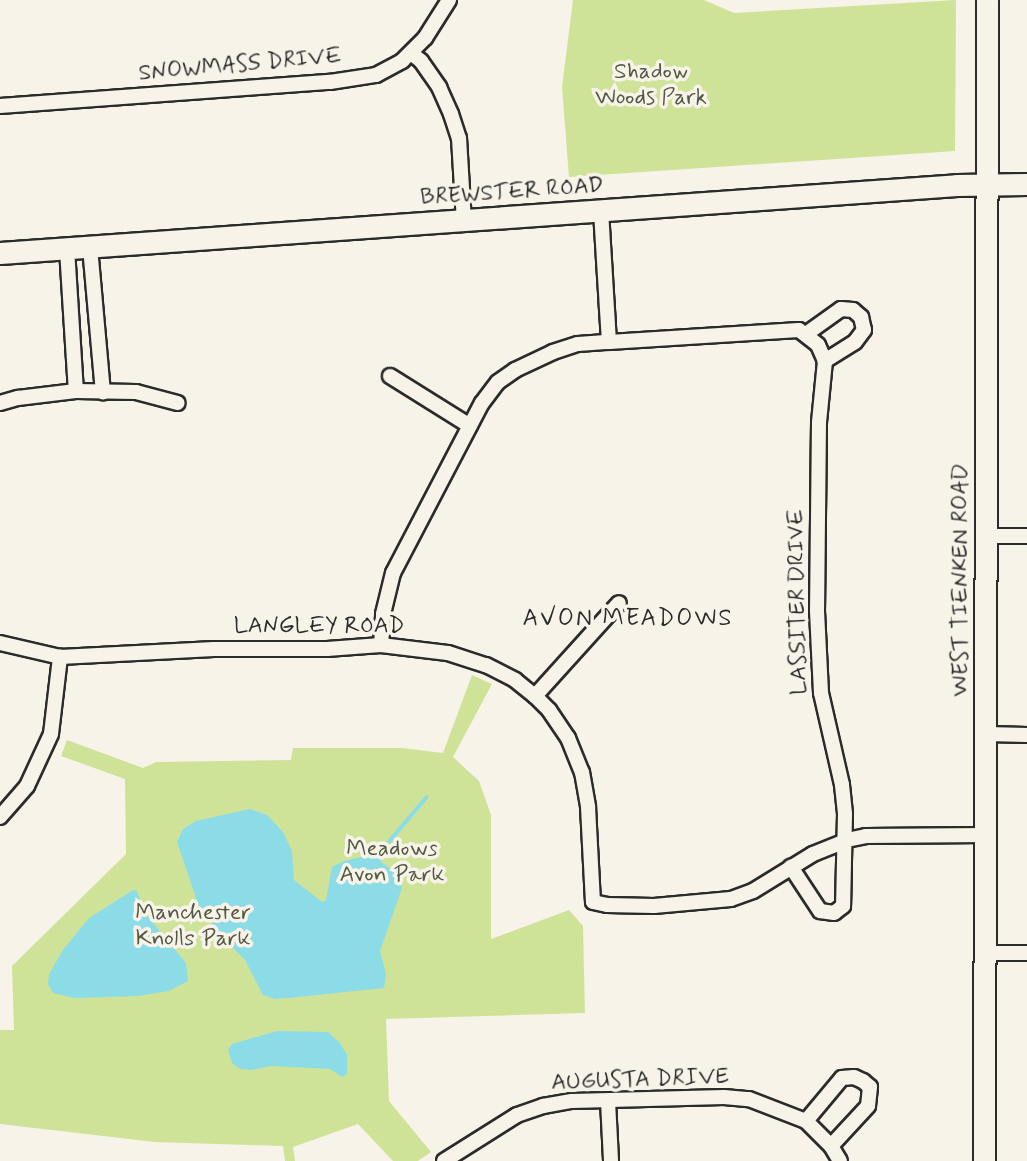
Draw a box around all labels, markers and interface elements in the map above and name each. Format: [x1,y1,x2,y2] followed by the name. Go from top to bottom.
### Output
[137,42,343,88] street label: SNOWMASS DRIVE
[595,58,707,112] park label: Shadow Woods Park
[419,172,605,212] street label: BREWSTER ROAD
[947,464,975,696] street label: WEST TIENKEN ROAD
[783,508,813,696] street label: LASSITER DRIVE
[526,605,730,633] district label: AVON MEADOWS
[235,612,403,640] street label: LANGLEY ROAD
[342,835,442,889] park label: Meadows Avon Park
[135,899,251,953] park label: Manchester Knolls Park
[550,1063,730,1097] street label: AUGUSTA DRIVE

